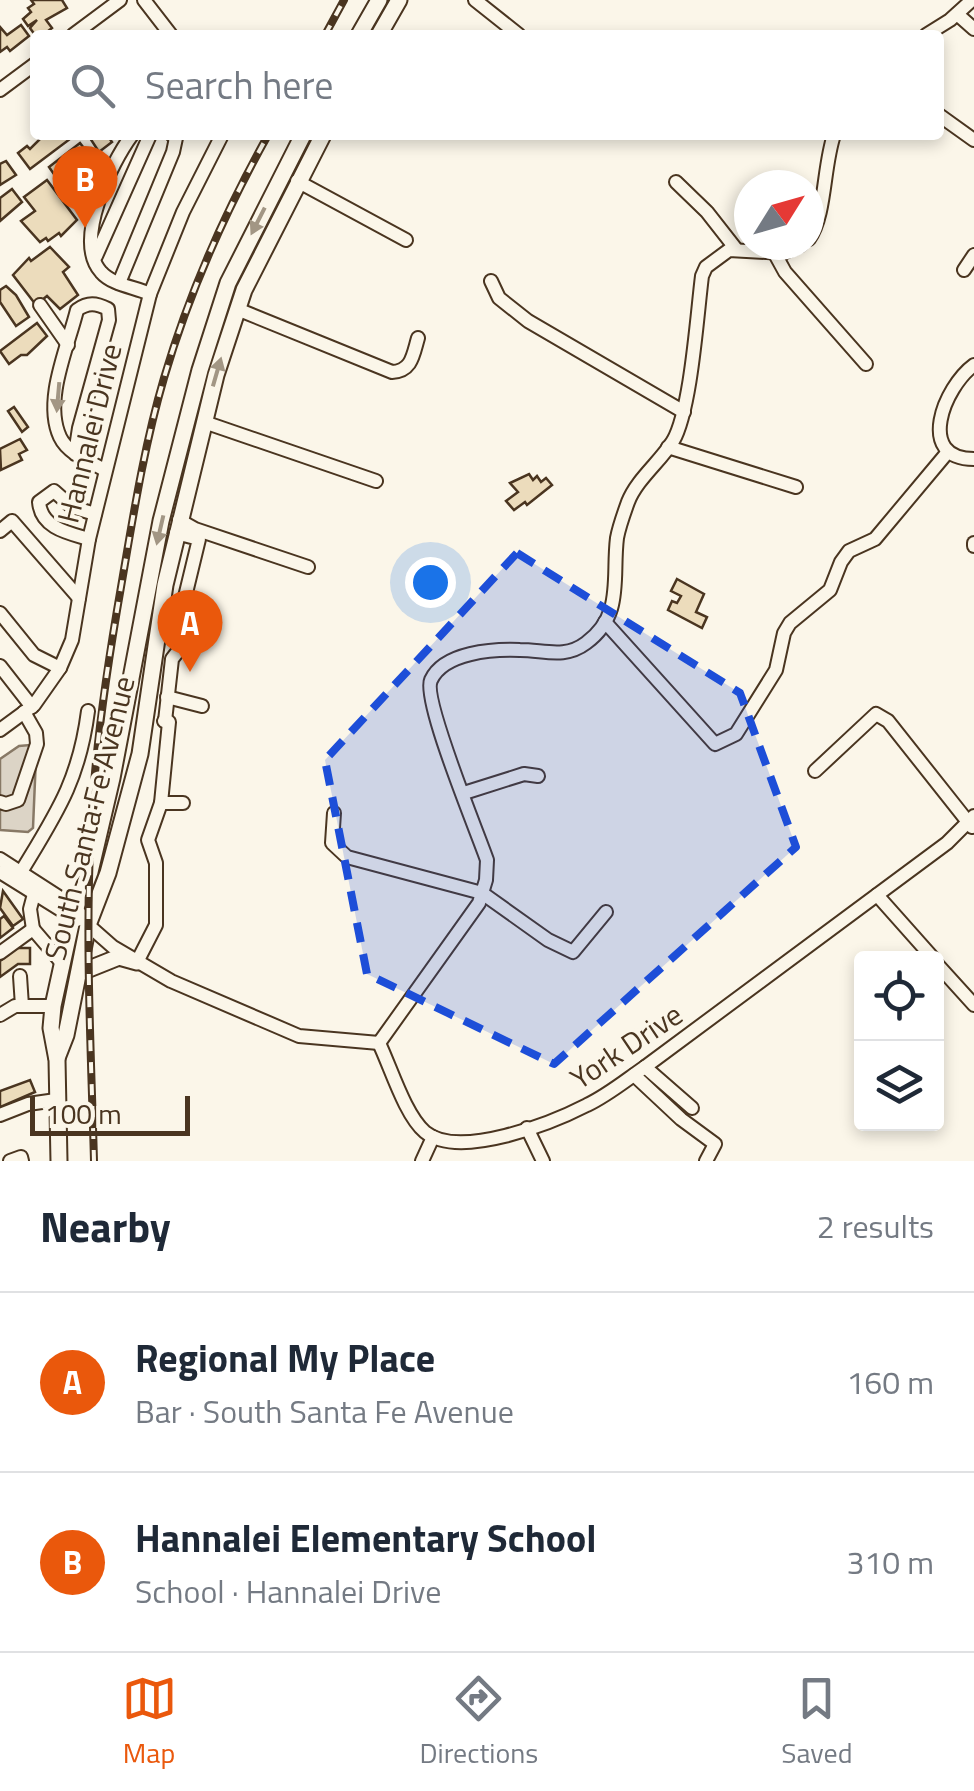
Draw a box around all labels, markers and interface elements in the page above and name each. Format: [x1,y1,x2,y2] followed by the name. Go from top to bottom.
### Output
[30,30,944,140] search box
[145,56,333,114] text: Search here
[65,58,120,113] icon: search
[52,146,118,228] pin: B
[734,170,824,260] north arrow
[249,207,266,236] one-way arrow
[45,338,133,528] street label: Hannalei Drive
[210,356,226,387] one-way arrow
[49,382,65,413] one-way arrow
[151,515,167,546] one-way arrow
[405,557,456,608] your location
[158,590,222,672] pin: A
[31,671,147,965] street label: South Santa Fe Avenue
[854,951,944,1131] map controls
[854,951,944,1041] button: locate
[561,991,691,1101] street label: York Drive
[854,1041,944,1131] button: layers
[30,1091,190,1136] scale bar
[45,1092,122,1135] text: 100 m
[40,1194,171,1258] text: Nearby
[817,1202,934,1250] text: 2 results
[135,1329,435,1387] text: Regional My Place
[63,1358,82,1406] text: A
[846,1358,934,1406] text: 160 m
[135,1387,514,1435] text: Bar · South Santa Fe Avenue
[135,1509,596,1567] text: Hannalei Elementary School
[63,1538,82,1586] text: B
[846,1538,934,1586] text: 310 m
[135,1567,441,1615] text: School · Hannalei Drive
[122,1671,177,1774] tab: Map
[420,1671,538,1774] tab: Directions
[781,1671,852,1774] tab: Saved

